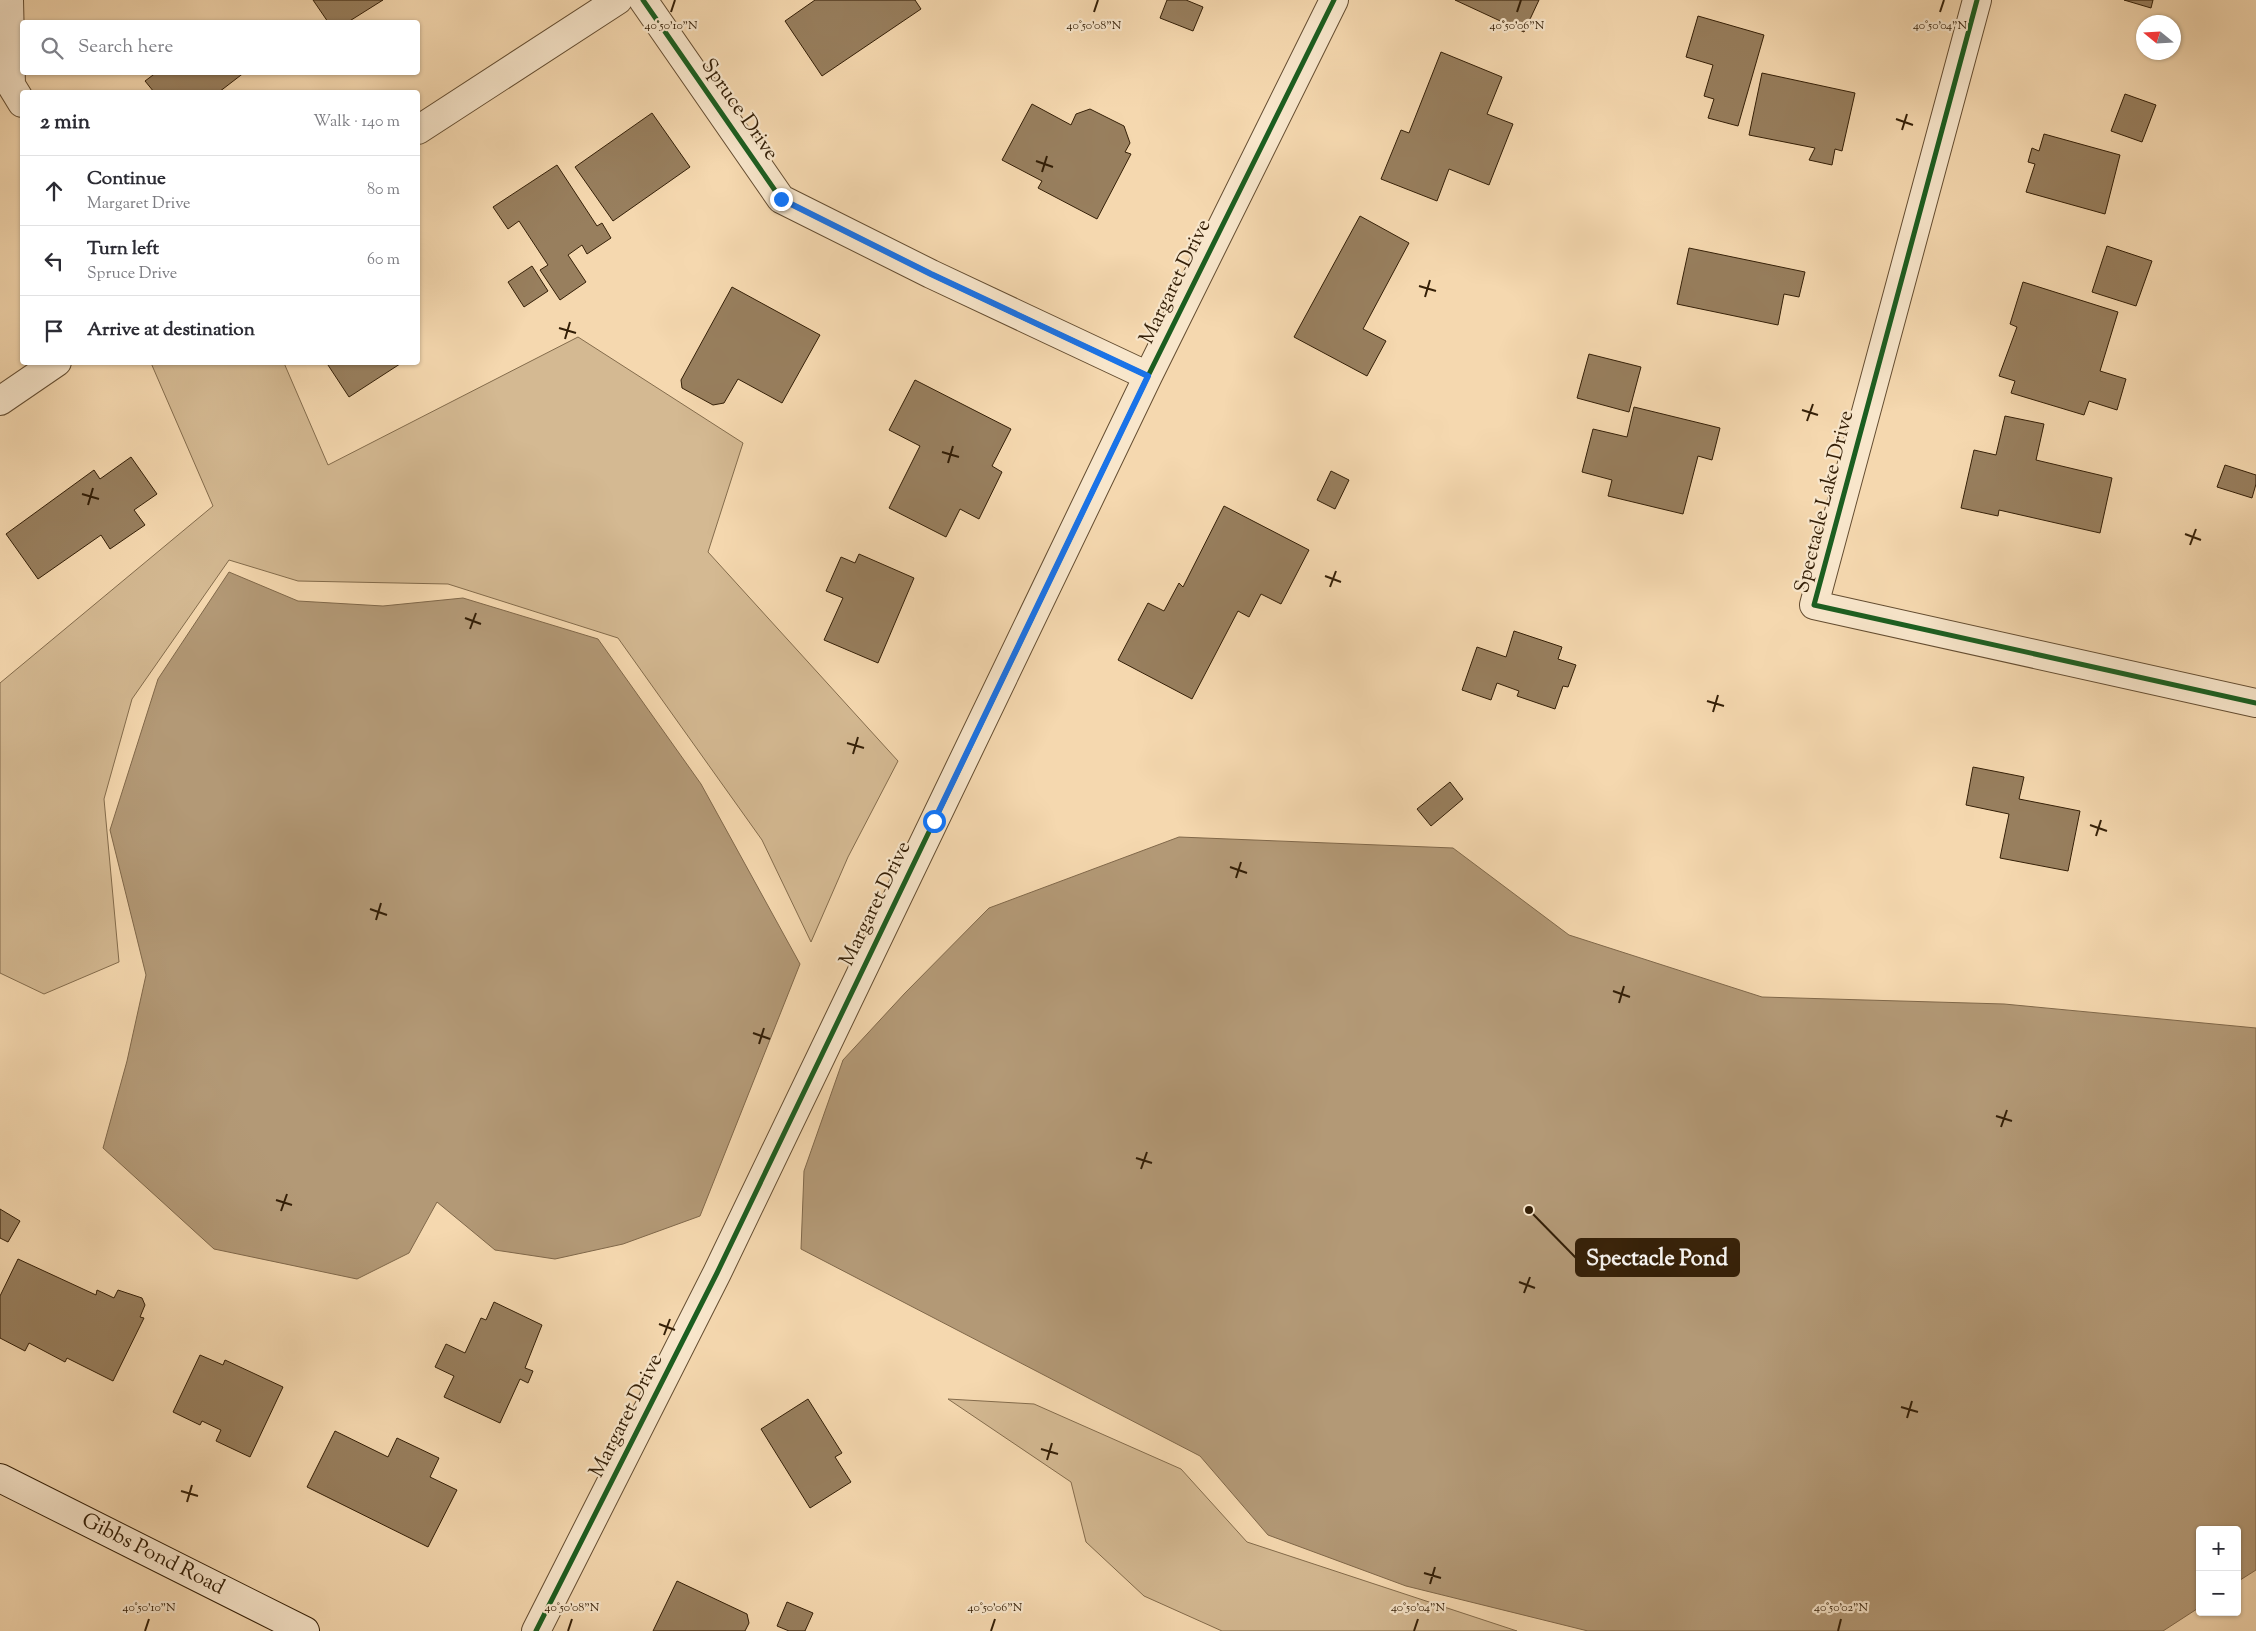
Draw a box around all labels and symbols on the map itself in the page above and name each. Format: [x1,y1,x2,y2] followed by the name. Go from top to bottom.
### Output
[2136,15,2181,60] north arrow
[644,17,698,35] text: 40°50'10"N
[1067,17,1122,35] text: 40°50'08"N
[1490,17,1545,35] text: 40°50'06"N
[1913,17,1967,35] text: 40°50'04"N
[693,53,785,167] street label: Spruce Drive
[770,188,793,211] route end
[1133,214,1219,350] street label: Margaret Drive
[1788,407,1862,597] street label: Spectacle Lake Drive
[923,810,946,833] route start
[833,836,919,972] street label: Margaret Drive
[1576,1239,1739,1276] callout: Spectacle Pond
[1586,1244,1729,1276] text: Spectacle Pond
[583,1349,671,1483] street label: Margaret Drive
[76,1506,230,1603] street label: Gibbs Pond Road
[122,1599,176,1617] text: 40°50'10"N
[545,1599,600,1617] text: 40°50'08"N
[968,1599,1023,1617] text: 40°50'06"N
[1391,1599,1445,1617] text: 40°50'04"N
[1814,1599,1868,1617] text: 40°50'02"N

